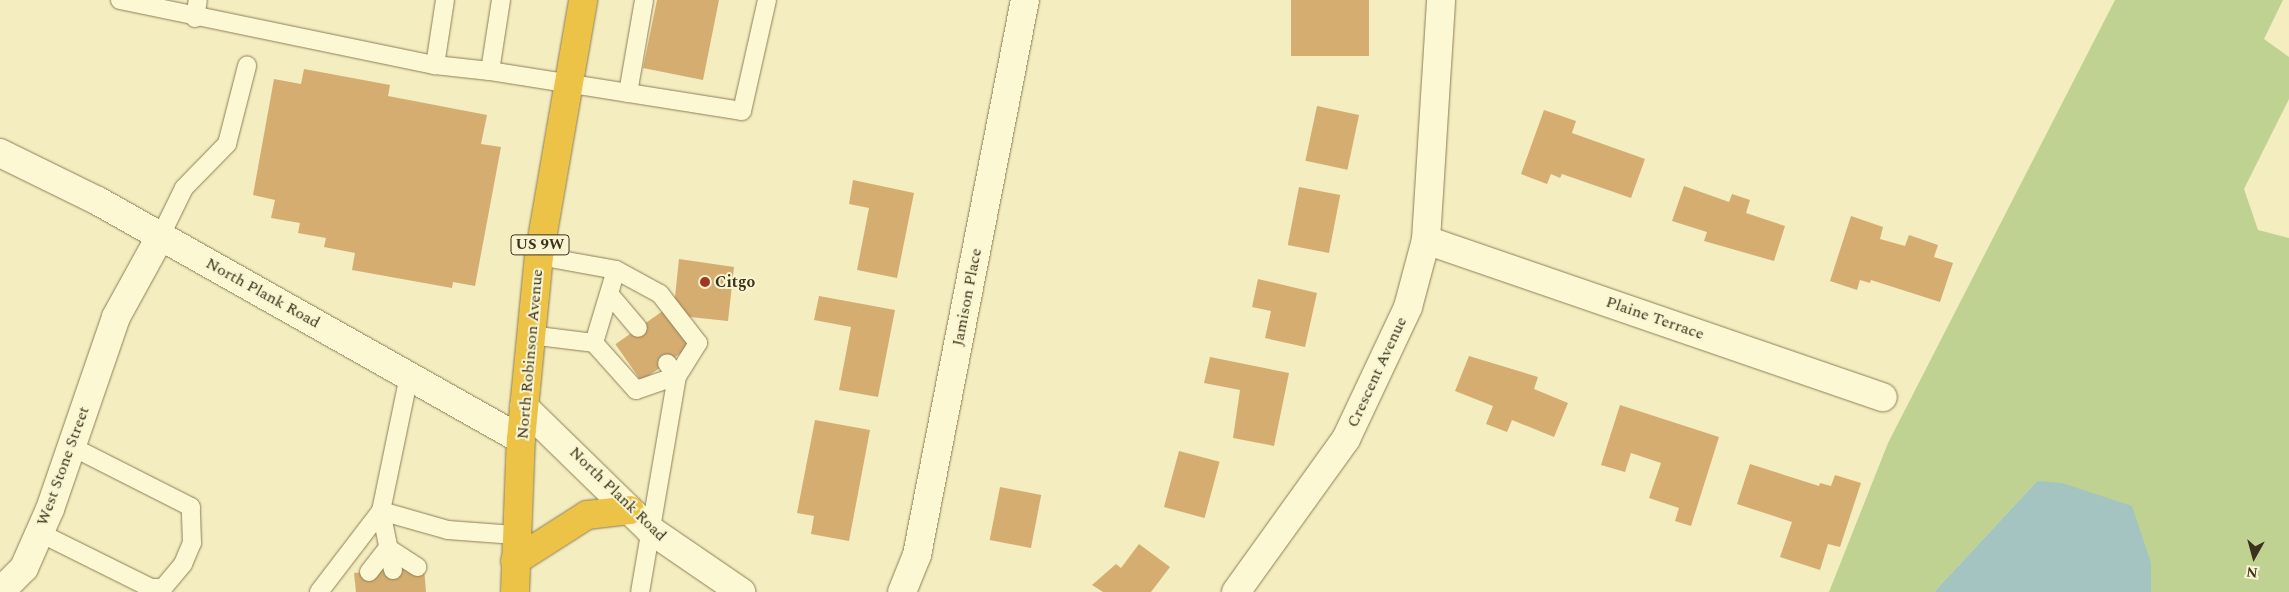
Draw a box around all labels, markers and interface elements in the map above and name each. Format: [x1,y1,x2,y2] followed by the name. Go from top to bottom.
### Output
[510,232,570,258] road number: US 9W
[948,246,986,348] street label: Jamison Place
[202,254,324,332] street label: North Plank Road
[513,268,547,440] street label: North Robinson Avenue
[715,272,755,292] place label: Citgo
[699,276,711,288] marker: Citgo
[1603,292,1707,344] street label: Plaine Terrace
[1343,314,1411,430] street label: Crescent Avenue
[33,404,93,528] street label: West Stone Street
[565,443,671,545] street label: North Plank Road
[2229,532,2279,582] north arrow
[2245,561,2259,584] text: N

